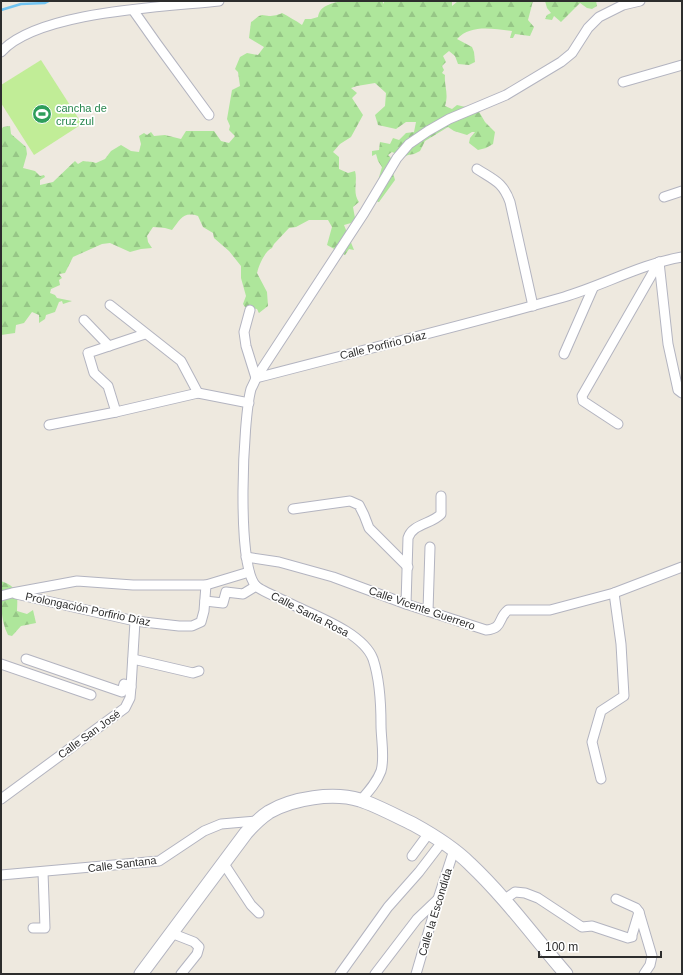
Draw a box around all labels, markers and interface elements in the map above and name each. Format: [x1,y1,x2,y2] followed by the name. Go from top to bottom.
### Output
[56,102,107,127] place label: cancha de cruz zul
[31,103,53,125] sports icon: cancha de cruz zul
[339,328,427,362] street label: Calle Porfirio Díaz
[367,584,477,632] street label: Calle Vicente Guerrero
[269,589,352,639] street label: Calle Santa Rosa
[24,590,152,628] street label: Prolongación Porfirio Díaz
[56,707,122,761] street label: Calle San José
[87,854,158,874] street label: Calle Santana
[416,866,454,957] street label: Calle la Escondida
[539,933,661,959] scale bar
[545,940,578,954] text: 100 m

